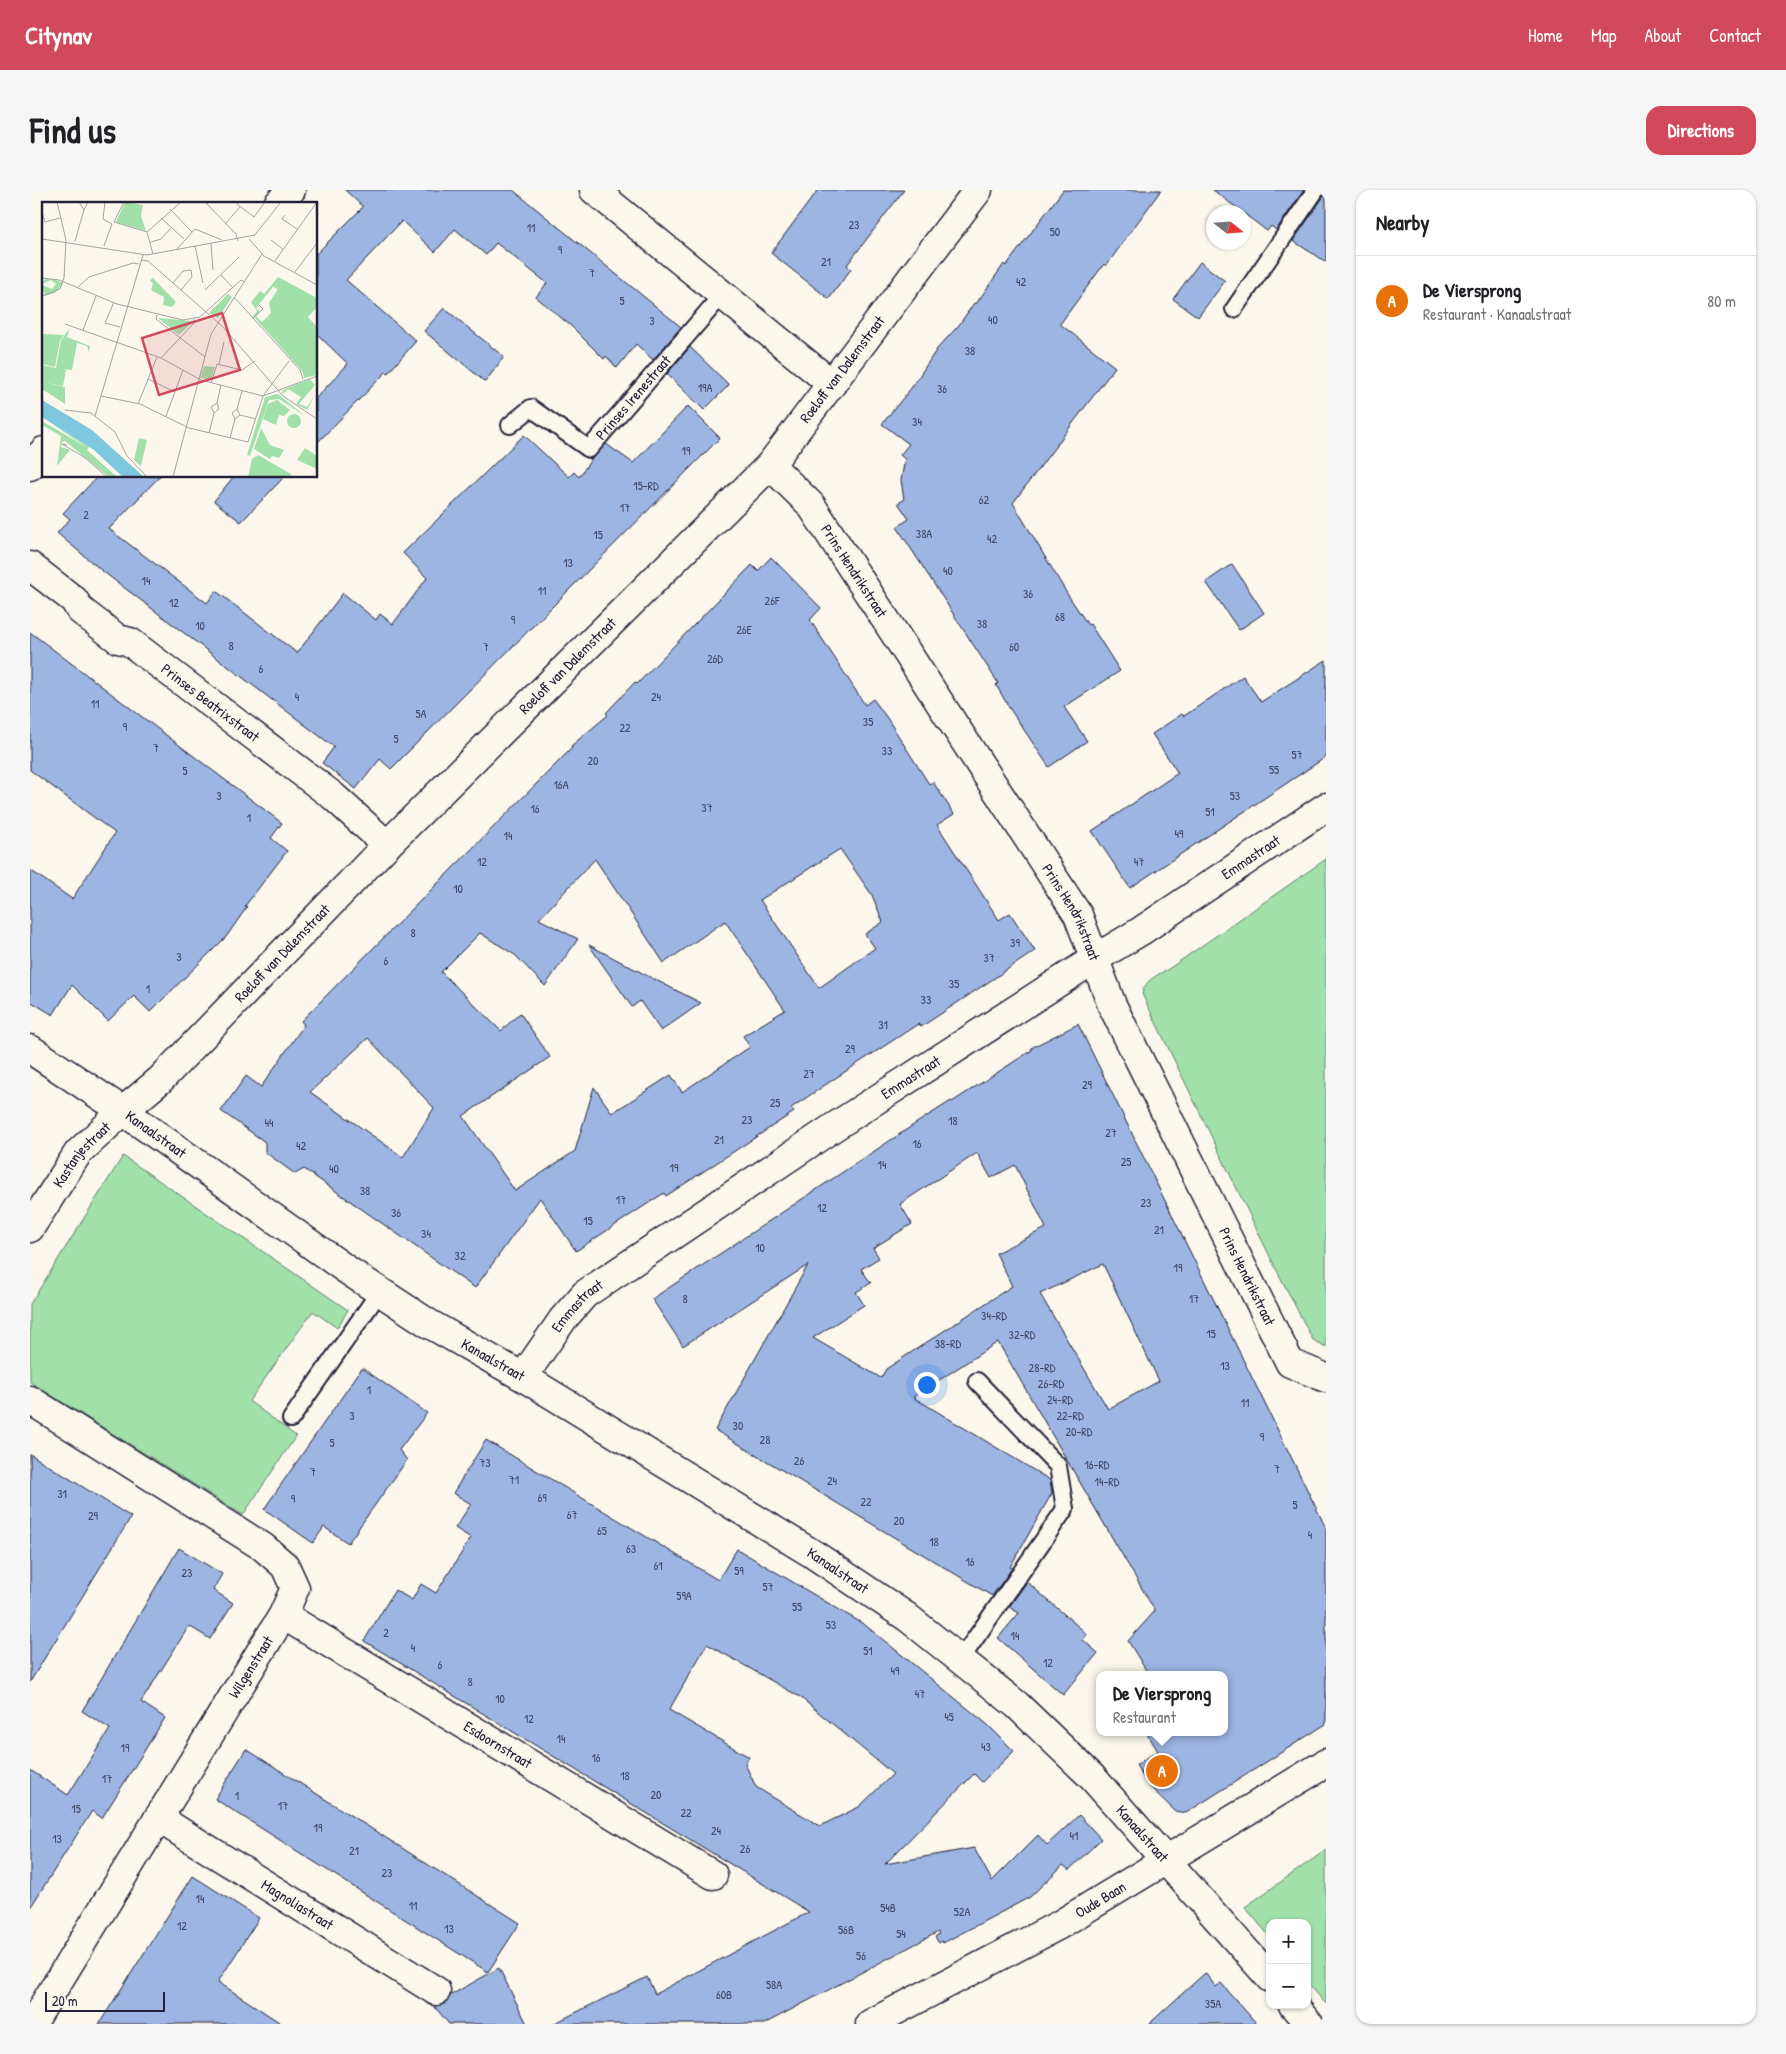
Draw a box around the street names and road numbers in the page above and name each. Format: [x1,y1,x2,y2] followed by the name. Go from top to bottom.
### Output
[795,311,890,427] street label: Roeloff van Dalemstraat
[590,350,676,444] street label: Prinses Irenestraat
[816,520,893,622] street label: Prins Hendrikstraat
[514,612,621,718] street label: Roeloff van Dalemstraat
[157,658,265,747] street label: Prinses Beatrixstraat
[1217,829,1285,884] street label: Emmastraat
[1037,859,1106,964] street label: Prins Hendrikstraat
[230,899,335,1007] street label: Roeloff van Dalemstraat
[877,1050,945,1104] street label: Emmastraat
[121,1105,191,1163] street label: Kanaalstraat
[48,1116,116,1192] street label: Kastanjestraat
[1214,1224,1281,1330] street label: Prins Hendrikstraat
[546,1274,607,1336] street label: Emmastraat
[458,1333,530,1386] street label: Kanaalstraat
[803,1542,874,1599] street label: Kanaalstraat
[223,1631,278,1702] street label: Wilgenstraat
[460,1716,537,1774] street label: Esdoornstraat
[1112,1800,1174,1867] street label: Kanaalstraat
[257,1874,338,1935] street label: Magnoliastraat
[1071,1876,1130,1923] street label: Oude Baan

